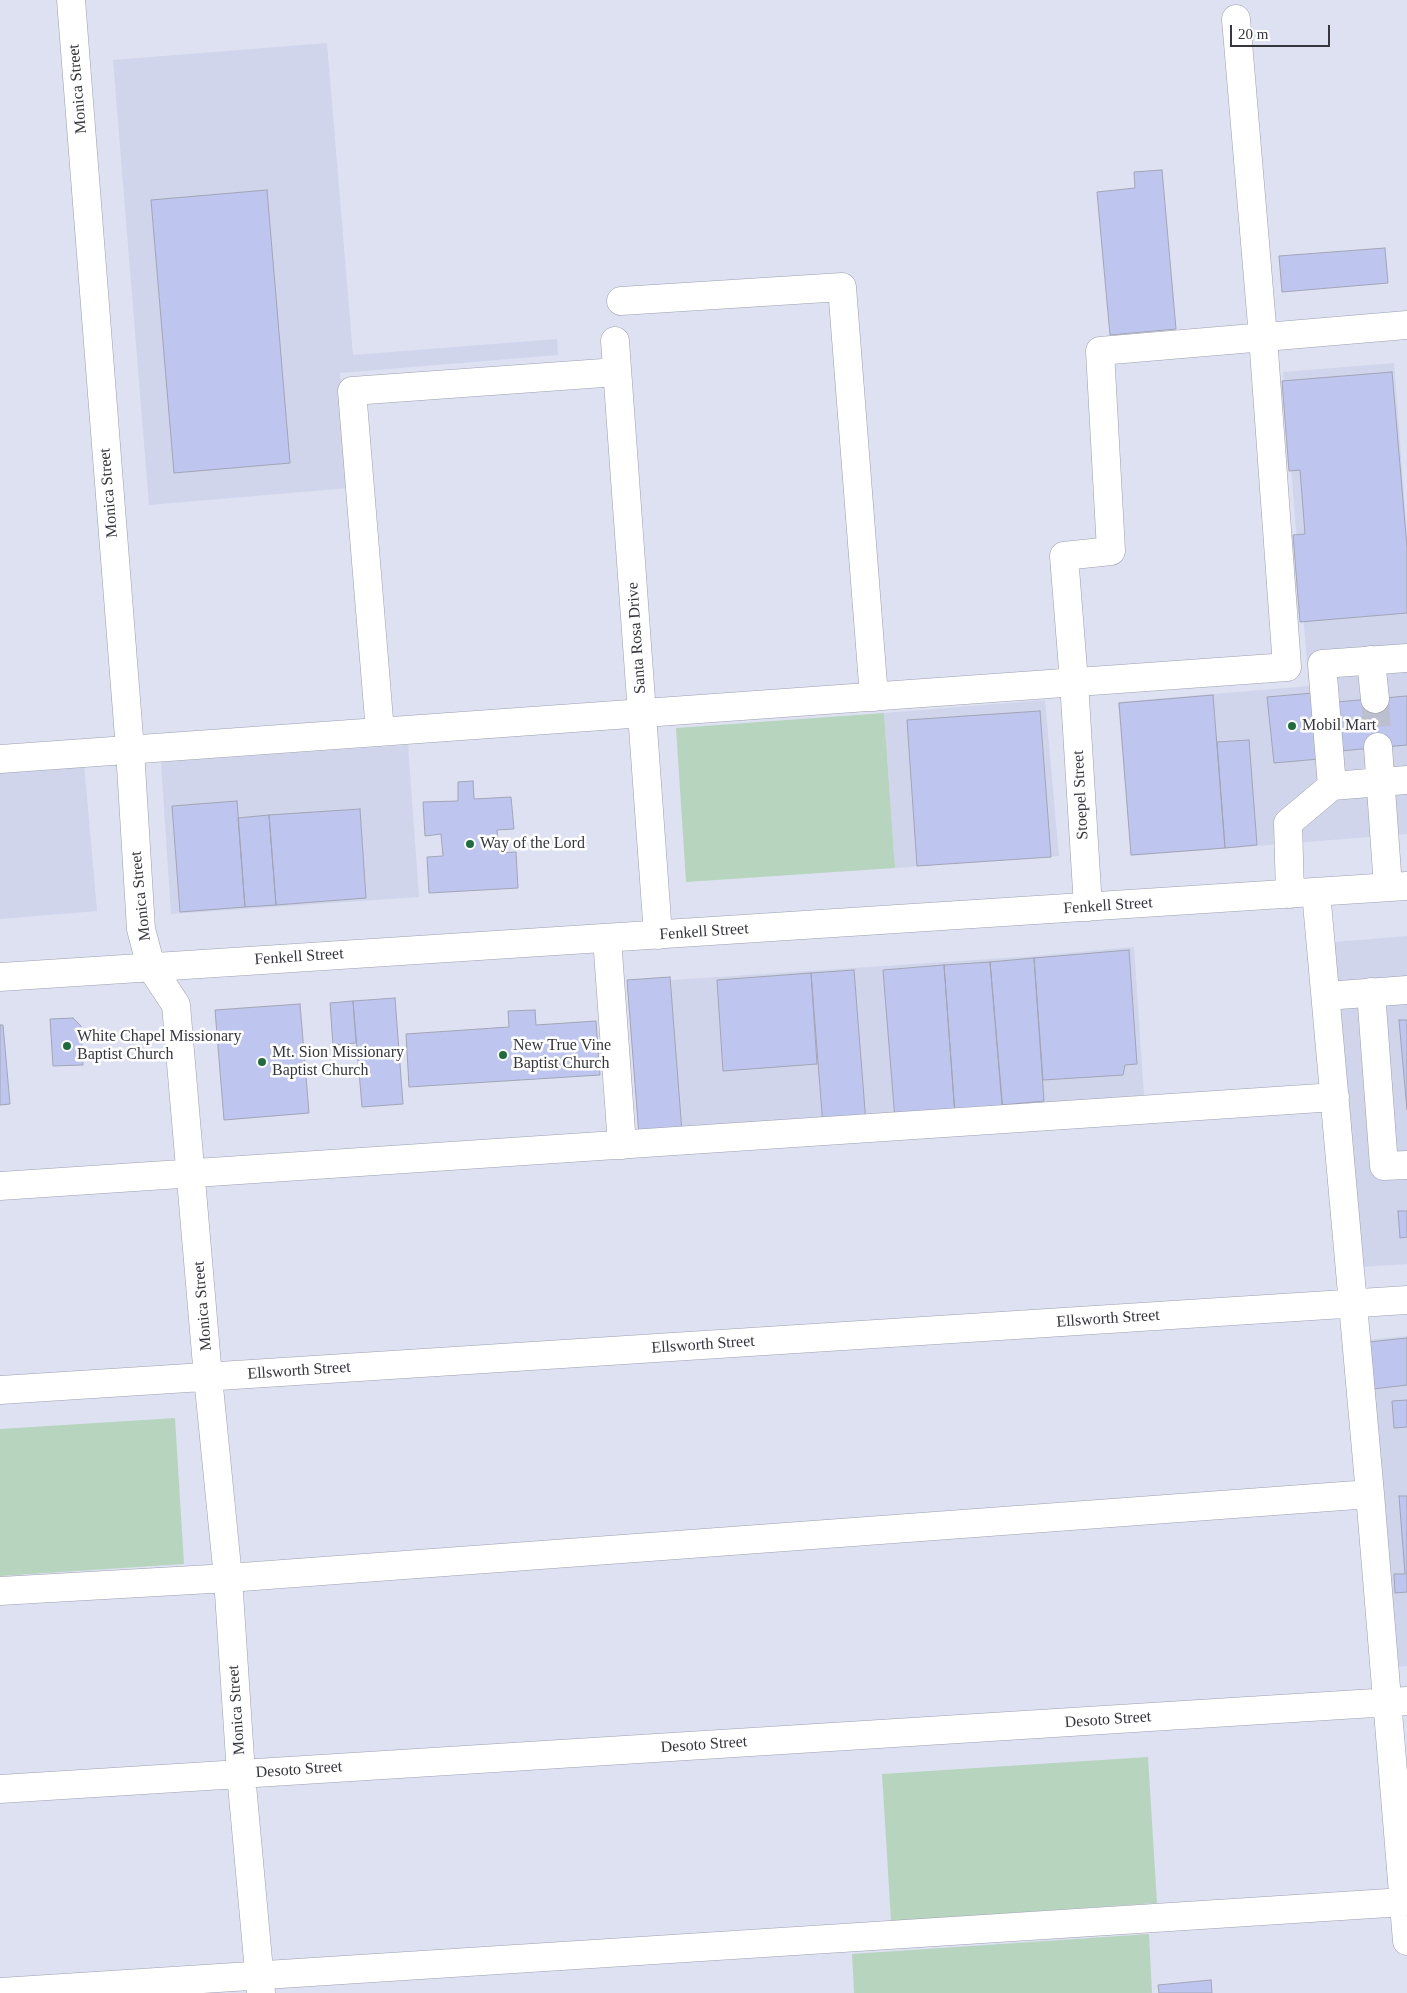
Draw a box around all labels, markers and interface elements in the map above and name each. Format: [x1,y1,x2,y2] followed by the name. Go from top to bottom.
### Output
[1232,15,1332,47] scale bar
[1238,26,1268,42] text: 20 m
[65,43,91,135] street label: Monica Street
[96,447,122,539] street label: Monica Street
[624,581,650,695] street label: Santa Rosa Drive
[1302,716,1376,736] place label: Mobil Mart
[1286,720,1298,732] marker: Mobil Mart
[1069,750,1093,840] street label: Stoepel Street
[480,834,585,854] place label: Way of the Lord
[464,838,476,850] marker: Way of the Lord
[127,850,155,942] street label: Monica Street
[1063,893,1153,919] street label: Fenkell Street
[659,919,749,945] street label: Fenkell Street
[254,944,344,970] street label: Fenkell Street
[77,1027,241,1065] place label: White Chapel Missionary Baptist Church
[513,1036,611,1074] place label: New True Vine Baptist Church
[61,1040,73,1052] marker: White Chapel Missionary Baptist Church
[272,1043,404,1081] place label: Mt. Sion Missionary Baptist Church
[497,1049,509,1061] marker: New True Vine Baptist Church
[256,1056,268,1068] marker: Mt. Sion Missionary Baptist Church
[190,1260,216,1352] street label: Monica Street
[1056,1306,1160,1332] street label: Ellsworth Street
[651,1332,755,1358] street label: Ellsworth Street
[247,1358,351,1384] street label: Ellsworth Street
[224,1664,250,1756] street label: Monica Street
[1064,1707,1152,1733] street label: Desoto Street
[660,1732,748,1758] street label: Desoto Street
[255,1757,343,1783] street label: Desoto Street

